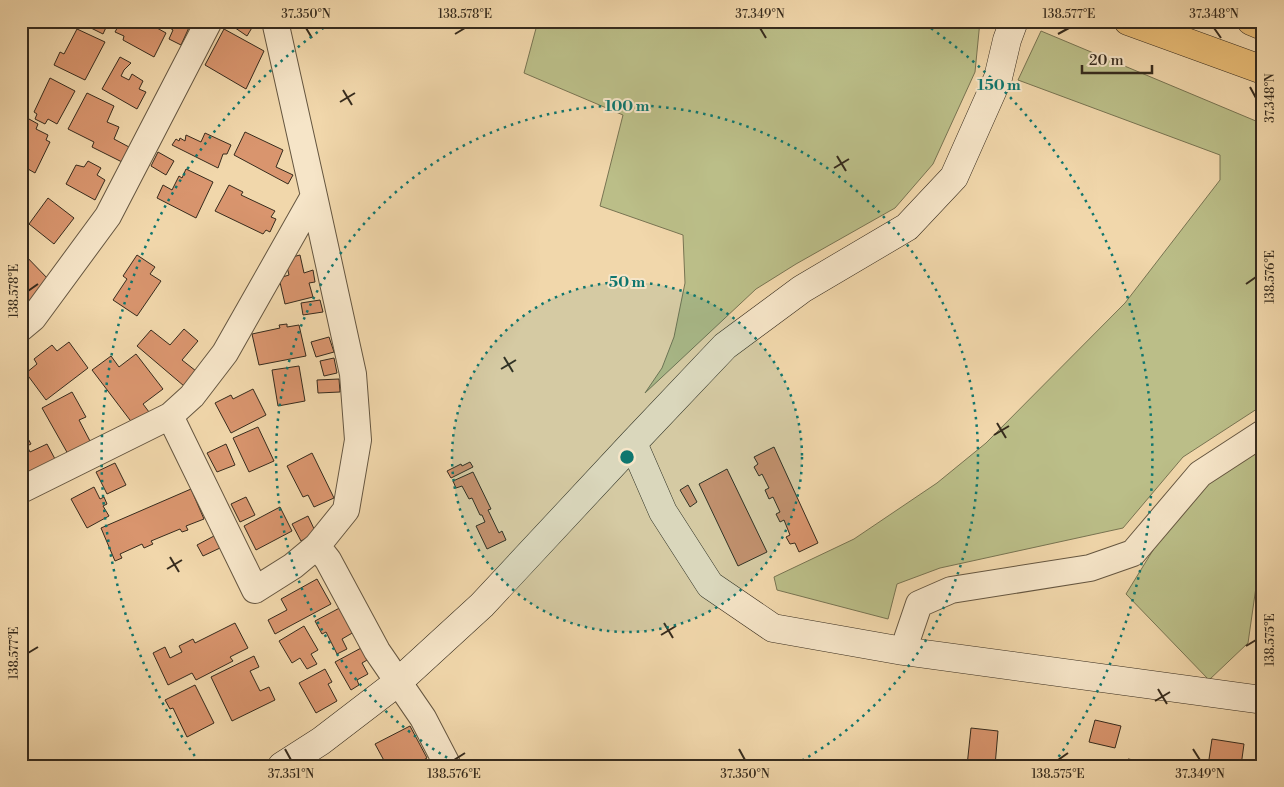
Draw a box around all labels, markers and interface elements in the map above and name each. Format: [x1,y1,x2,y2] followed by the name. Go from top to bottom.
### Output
[281,7,331,22] text: 37.350°N
[438,7,492,22] text: 138.578°E
[735,7,785,22] text: 37.349°N
[1043,7,1095,22] text: 138.577°E
[1189,7,1239,22] text: 37.348°N
[1082,42,1152,74] scale bar
[1089,51,1124,70] text: 20 m
[1263,73,1278,123] text: 37.348°N
[977,76,1021,95] text: 150 m
[605,97,650,116] text: 100 m
[1263,250,1278,304] text: 138.576°E
[7,264,22,318] text: 138.578°E
[609,273,645,292] text: 50 m
[618,448,636,466] centre of rings
[1263,613,1278,667] text: 138.575°E
[7,627,22,679] text: 138.577°E
[268,767,314,782] text: 37.351°N
[427,767,481,782] text: 138.576°E
[720,767,770,782] text: 37.350°N
[1031,767,1085,782] text: 138.575°E
[1175,767,1225,782] text: 37.349°N

